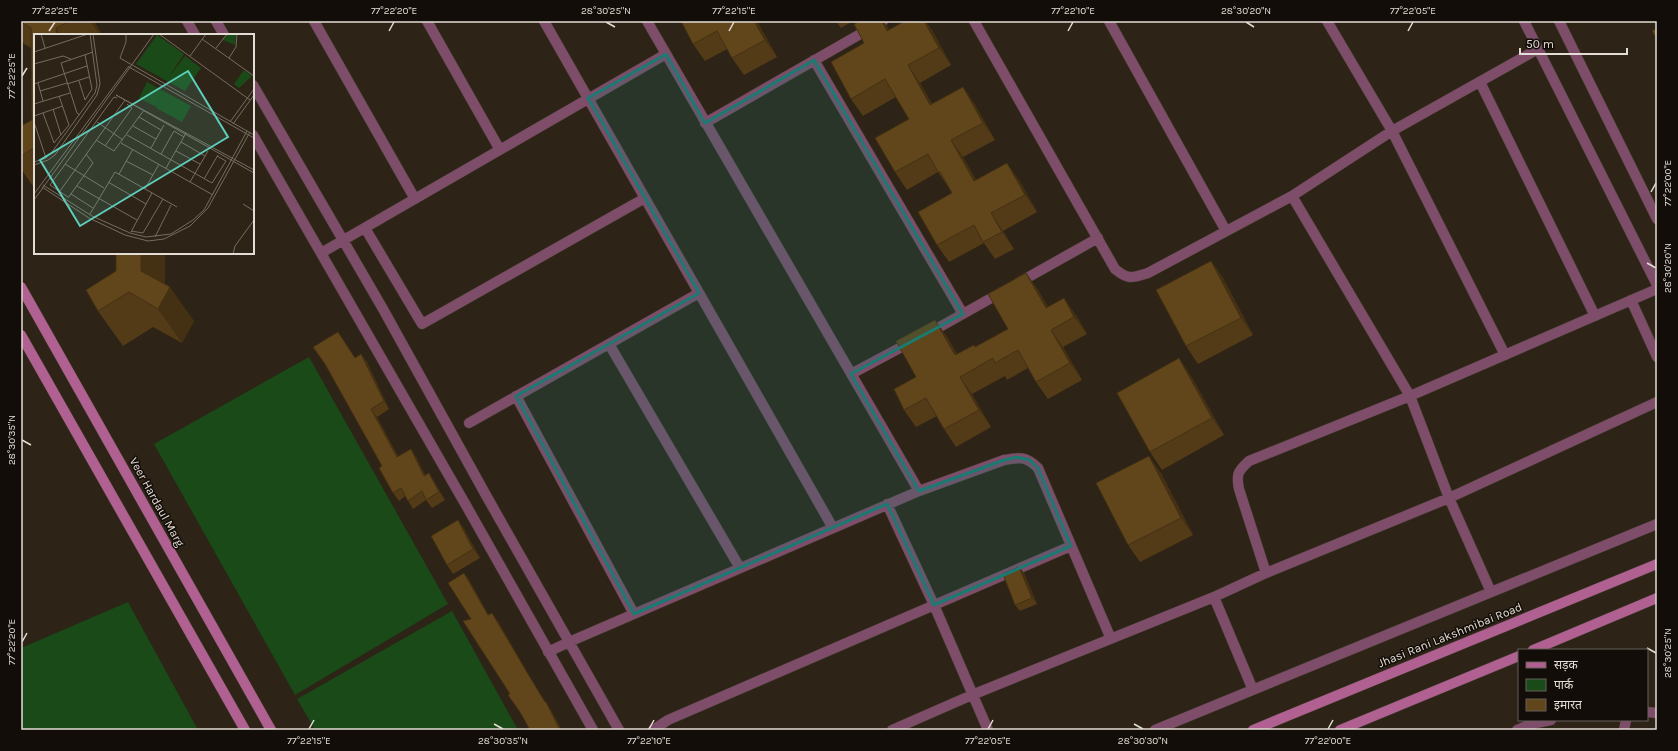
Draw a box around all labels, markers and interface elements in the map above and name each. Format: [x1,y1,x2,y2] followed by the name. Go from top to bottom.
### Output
[32,5,78,17] text: 77°22'25"E
[371,5,417,17] text: 77°22'20"E
[581,5,631,17] text: 28°30'25"N
[712,5,756,17] text: 77°22'15"E
[1051,5,1095,17] text: 77°22'10"E
[1221,5,1271,17] text: 28°30'20"N
[1390,5,1436,17] text: 77°22'05"E
[1520,30,1627,56] scale bar
[34,34,254,254] inset map
[1526,37,1554,51] text: 50 m
[6,53,18,99] text: 77°22'25"E
[1662,160,1674,206] text: 77°22'00"E
[1662,243,1674,293] text: 28°30'20"N
[6,415,18,465] text: 28°30'35"N
[127,455,187,549] street label: Veer Hardaul Marg
[1376,600,1524,670] street label: Jhasi Rani Lakshmibai Road
[6,619,18,665] text: 77°22'20"E
[1662,628,1674,678] text: 28°30'25"N
[1518,649,1648,721] legend
[1554,658,1579,672] text: सड़क
[1554,678,1574,692] text: पार्क
[1554,698,1583,712] text: इमारत
[287,735,331,747] text: 77°22'15"E
[478,735,528,747] text: 28°30'35"N
[627,735,671,747] text: 77°22'10"E
[965,735,1011,747] text: 77°22'05"E
[1118,735,1168,747] text: 28°30'30"N
[1305,735,1351,747] text: 77°22'00"E

